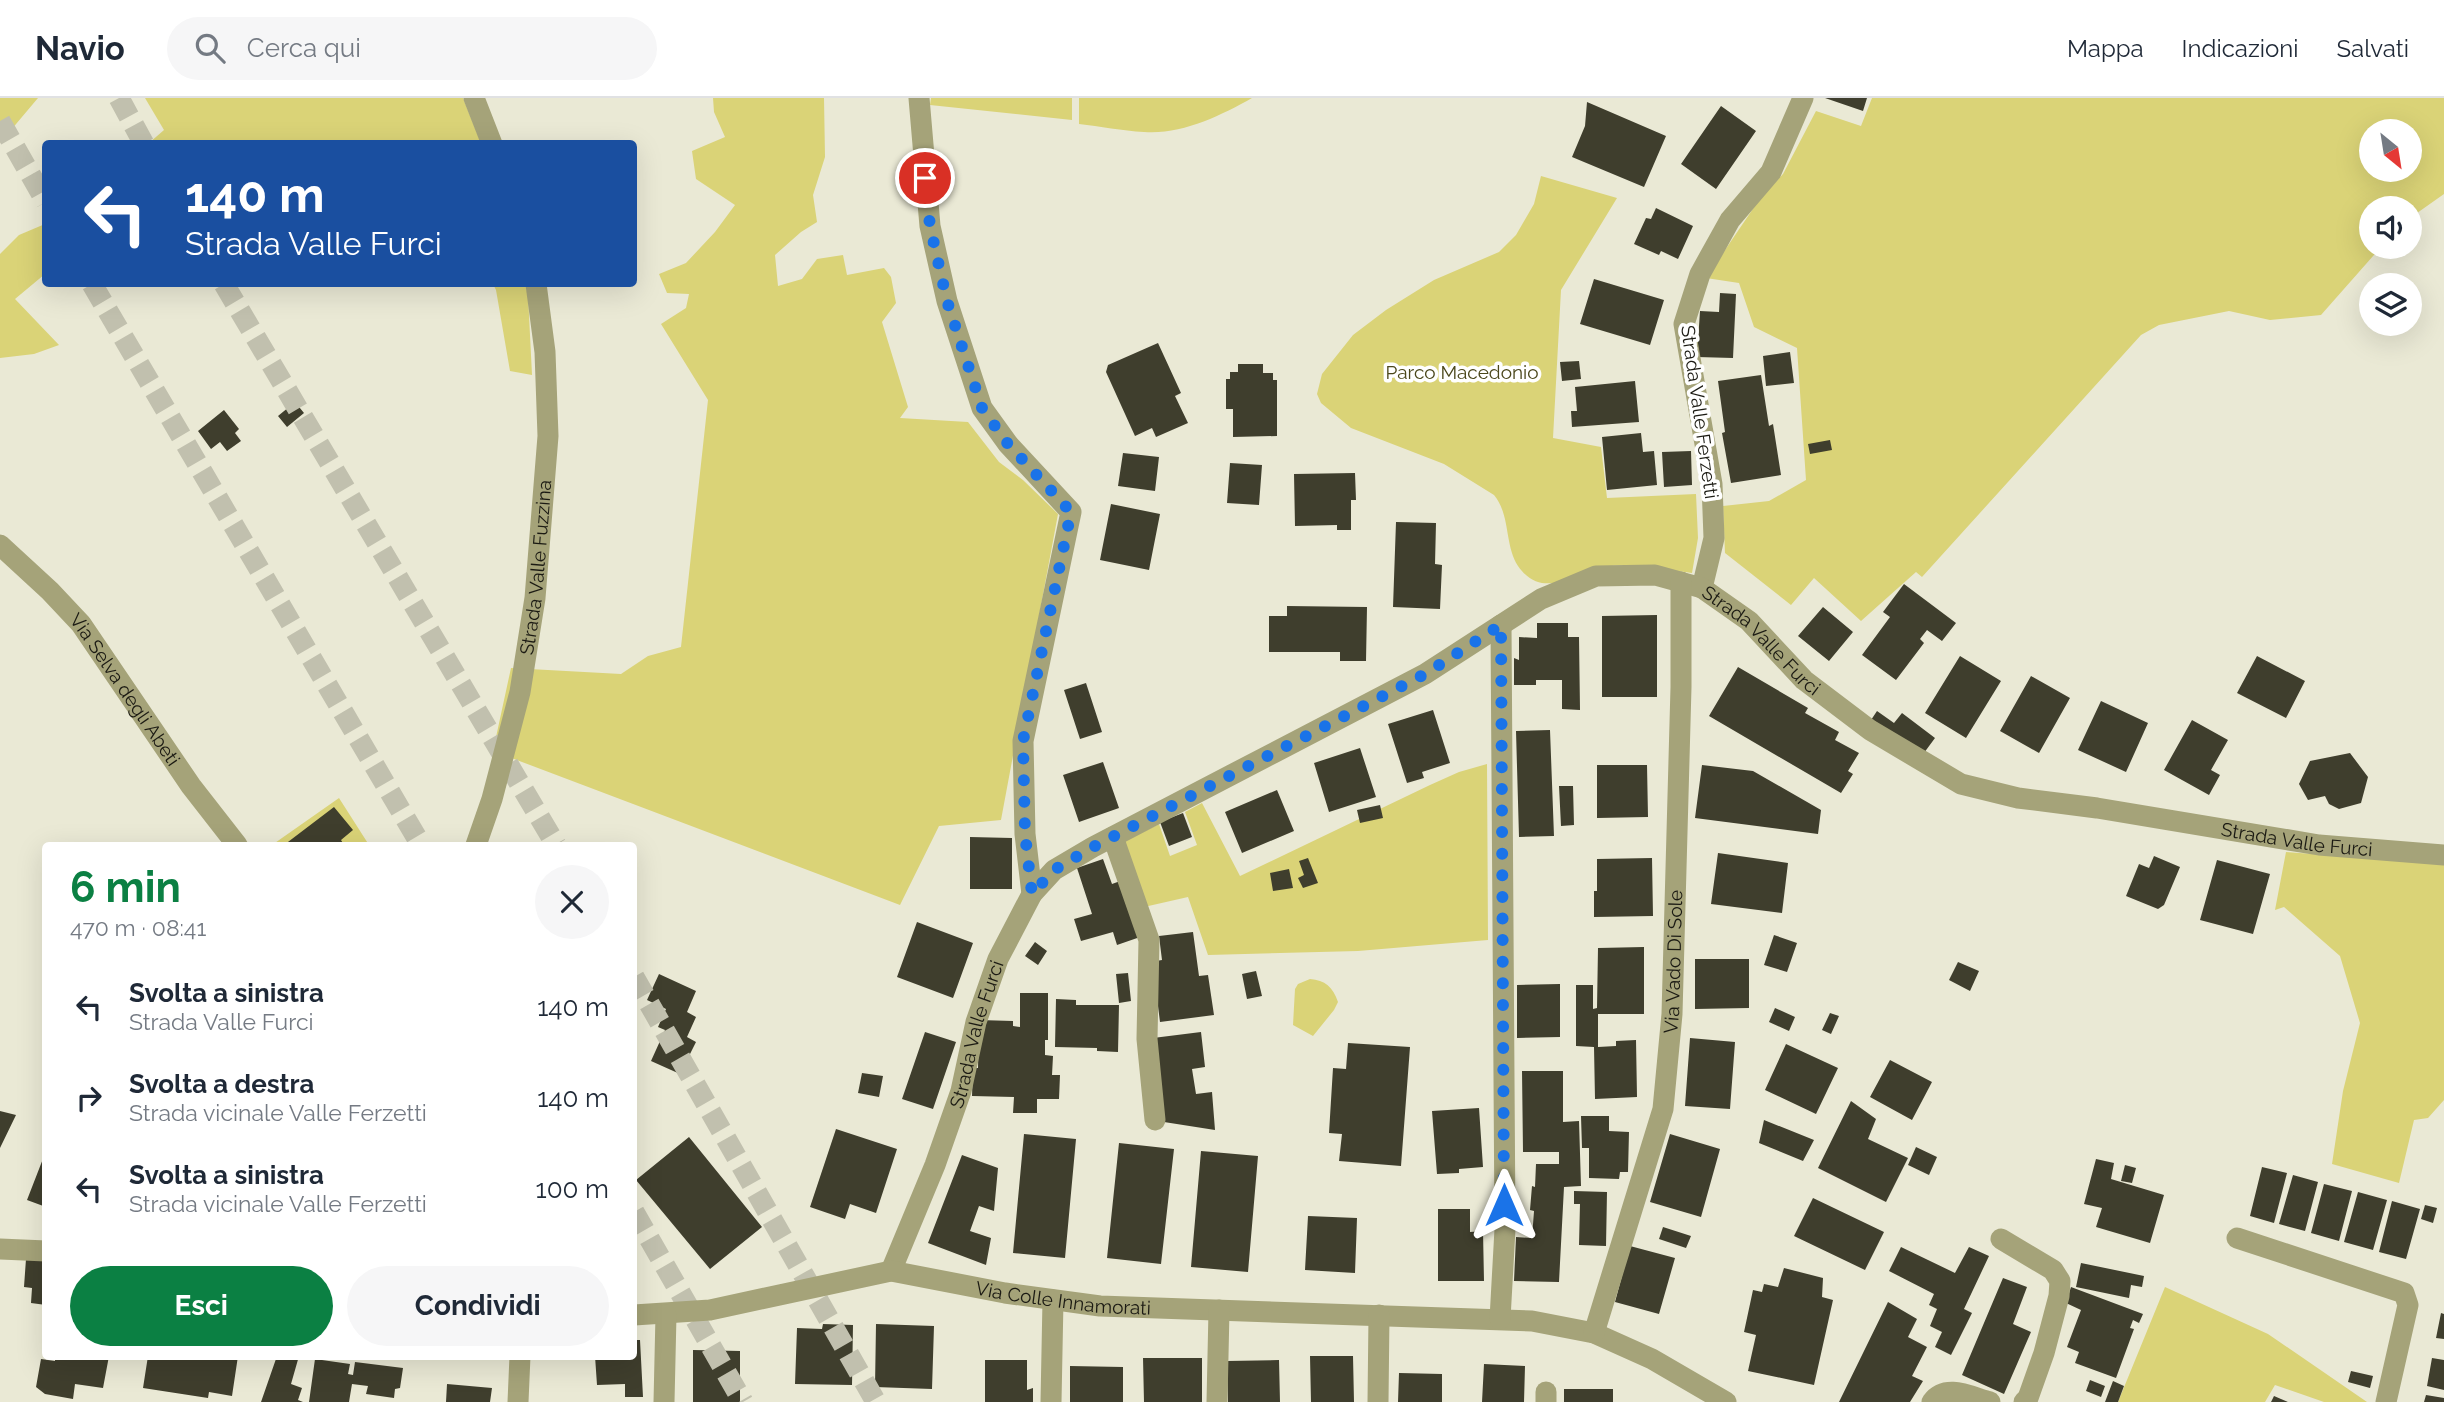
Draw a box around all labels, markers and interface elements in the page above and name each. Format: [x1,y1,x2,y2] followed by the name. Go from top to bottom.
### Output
[167,17,657,80] search box
[35,29,125,68] text: Navio
[191,29,229,67] icon: search
[247,33,361,63] text: Cerca qui
[2067,34,2144,63] text: Mappa
[2182,34,2299,63] text: Indicazioni
[2337,34,2409,63] text: Salvati
[2359,119,2422,182] north arrow
[2359,119,2422,336] map controls
[895,148,955,208] pin
[906,159,944,197] icon: arrive
[185,166,325,223] text: 140 m
[70,168,161,259] icon: left
[2359,196,2422,259] button: sound
[185,225,442,262] text: Strada Valle Furci
[2359,273,2422,336] button: layers
[1677,324,1723,500] street label: Strada Valle Ferzetti
[1386,361,1538,383] park label: Parco Macedonio
[515,479,555,656] street label: Strada Valle Fuzzina
[1698,581,1825,699] street label: Strada Valle Furci
[65,608,185,770] street label: Via Selva degli Abeti
[2220,818,2373,860] street label: Strada Valle Furci
[70,863,181,912] text: 6 min
[535,865,609,939] button: close
[1659,890,1686,1035] street label: Via Vado Di Sole
[70,914,206,941] text: 470 m · 08:41
[945,957,1008,1111] street label: Strada Valle Furci
[129,978,324,1008] text: Svolta a sinistra
[70,988,108,1026] icon: left
[537,992,609,1022] text: 140 m
[129,1008,314,1035] text: Strada Valle Furci
[129,1069,315,1099] text: Svolta a destra
[70,1079,108,1117] icon: right
[537,1083,609,1113] text: 140 m
[129,1099,427,1126] text: Strada vicinale Valle Ferzetti
[129,1160,324,1190] text: Svolta a sinistra
[1467,1168,1541,1242] position arrow
[70,1170,108,1208] icon: left
[536,1174,609,1204] text: 100 m
[129,1190,427,1217] text: Strada vicinale Valle Ferzetti
[70,1266,333,1346] button: Esci
[347,1266,609,1346] button: Condividi
[974,1277,1151,1319] street label: Via Colle Innamorati

